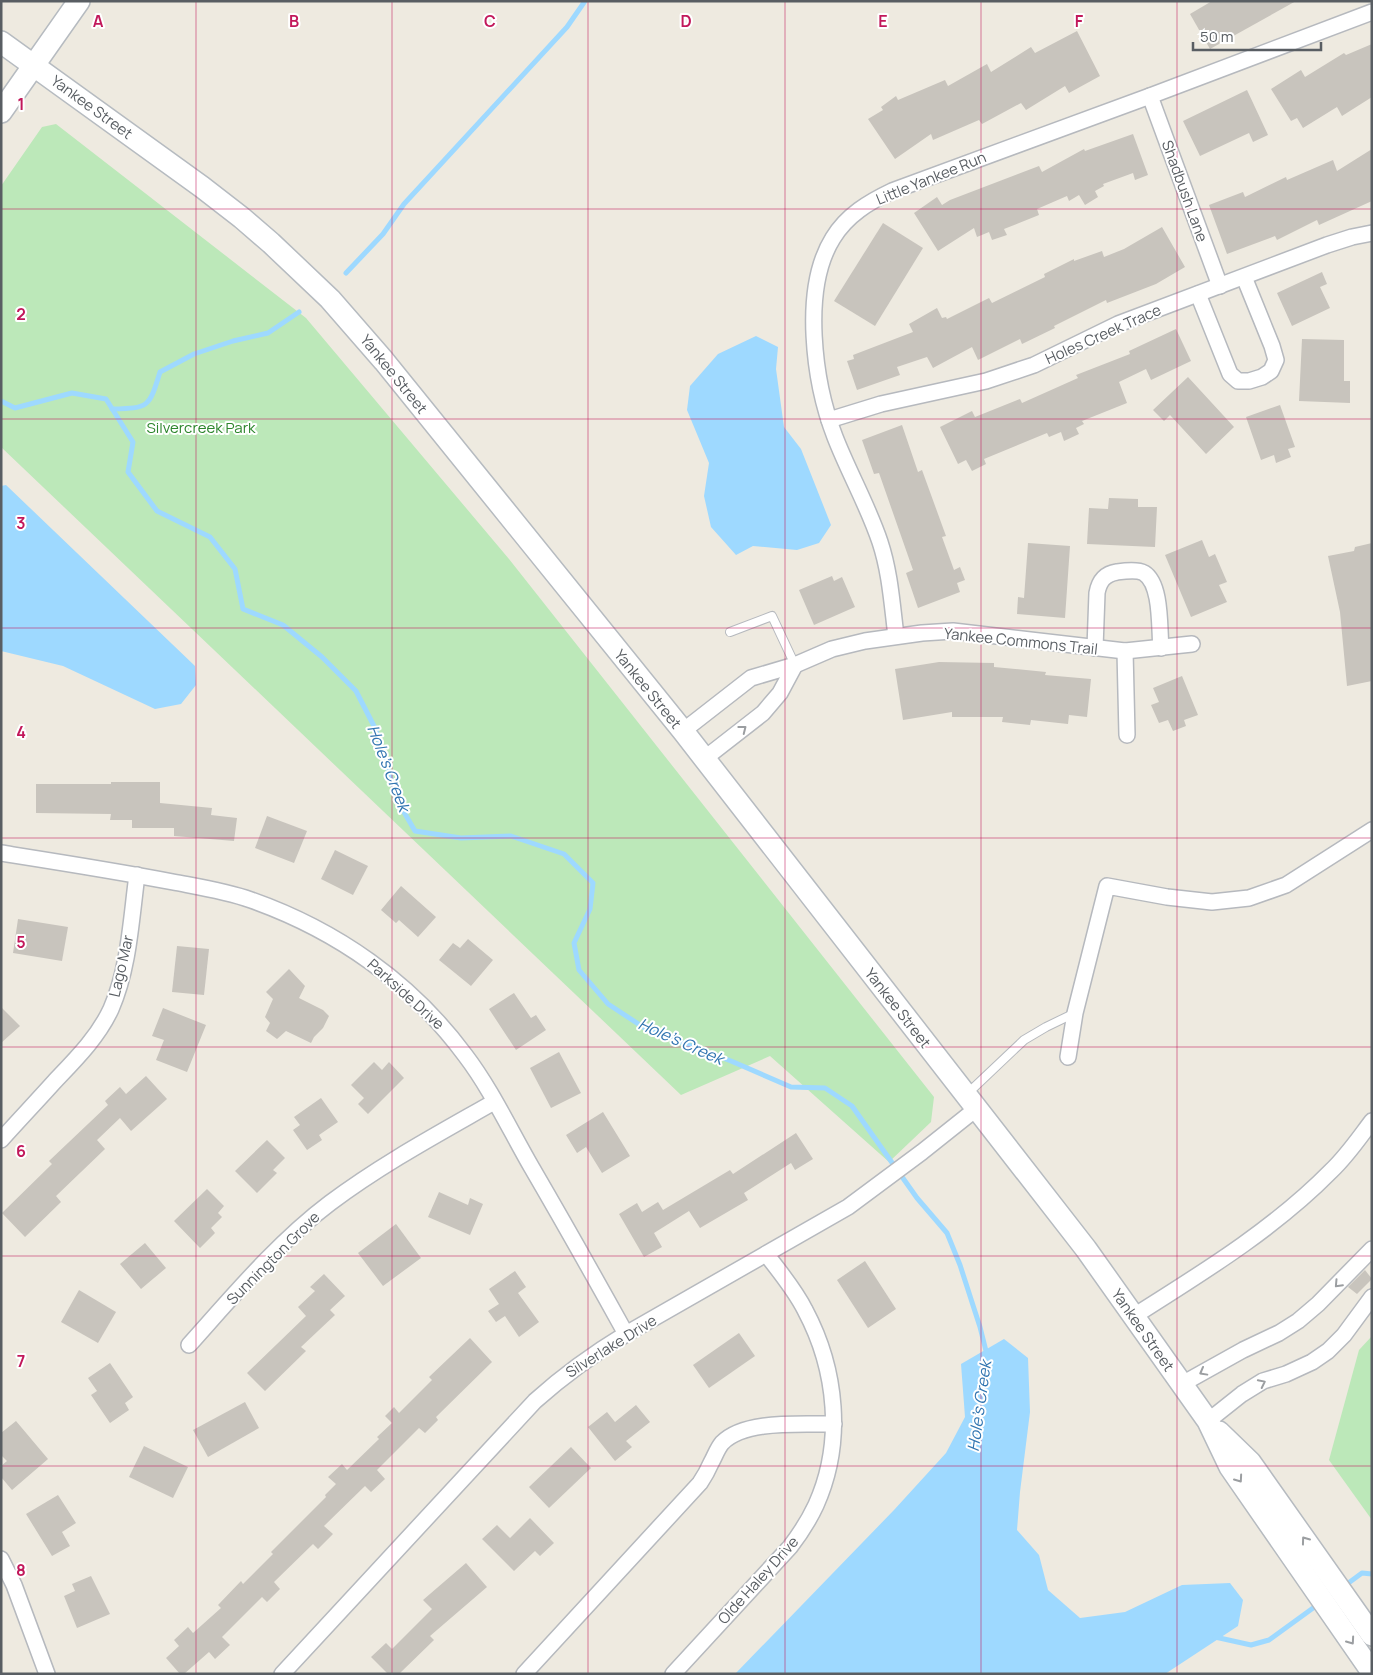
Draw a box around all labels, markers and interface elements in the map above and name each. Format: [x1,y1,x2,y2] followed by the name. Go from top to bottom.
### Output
[93,10,104,32] text: A
[289,10,299,32] text: B
[484,10,496,32] text: C
[680,10,692,32] text: D
[878,10,888,32] text: E
[1075,10,1084,32] text: F
[1193,20,1320,52] scale bar
[1200,26,1234,47] text: 50 m
[47,70,137,144] street label: Yankee Street
[17,93,25,115] text: 1
[1157,137,1213,245] street label: Shadbush Lane
[873,146,989,210] street label: Little Yankee Run
[1042,299,1164,369] street label: Holes Creek Trace
[16,303,26,325] text: 2
[356,330,432,418] street label: Yankee Street
[146,417,256,438] park label: Silvercreek Park
[16,512,26,534] text: 3
[943,622,1099,660] street label: Yankee Commons Trail
[610,645,686,733] street label: Yankee Street
[16,721,26,743] text: 4
[362,722,416,816] water label: Hole's Creek
[737,727,746,735] one-way arrow
[16,931,26,953] text: 5
[104,932,138,999] street label: Lago Mar
[363,954,449,1034] street label: Parkside Drive
[860,964,936,1052] street label: Yankee Street
[635,1012,729,1070] water label: Hole's Creek
[16,1140,26,1162] text: 6
[222,1206,325,1309] street label: Sunnington Grove
[1334,1278,1343,1287] one-way arrow
[1107,1285,1179,1375] street label: Yankee Street
[561,1309,661,1382] street label: Silverlake Drive
[17,1350,25,1372] text: 7
[962,1357,997,1453] water label: Hole's Creek
[1199,1366,1208,1376] one-way arrow
[1257,1379,1266,1389] one-way arrow
[1233,1473,1242,1483] one-way arrow
[713,1531,803,1629] street label: Olde Haley Drive
[1302,1536,1311,1546] one-way arrow
[16,1559,26,1581] text: 8
[1345,1636,1354,1645] one-way arrow

